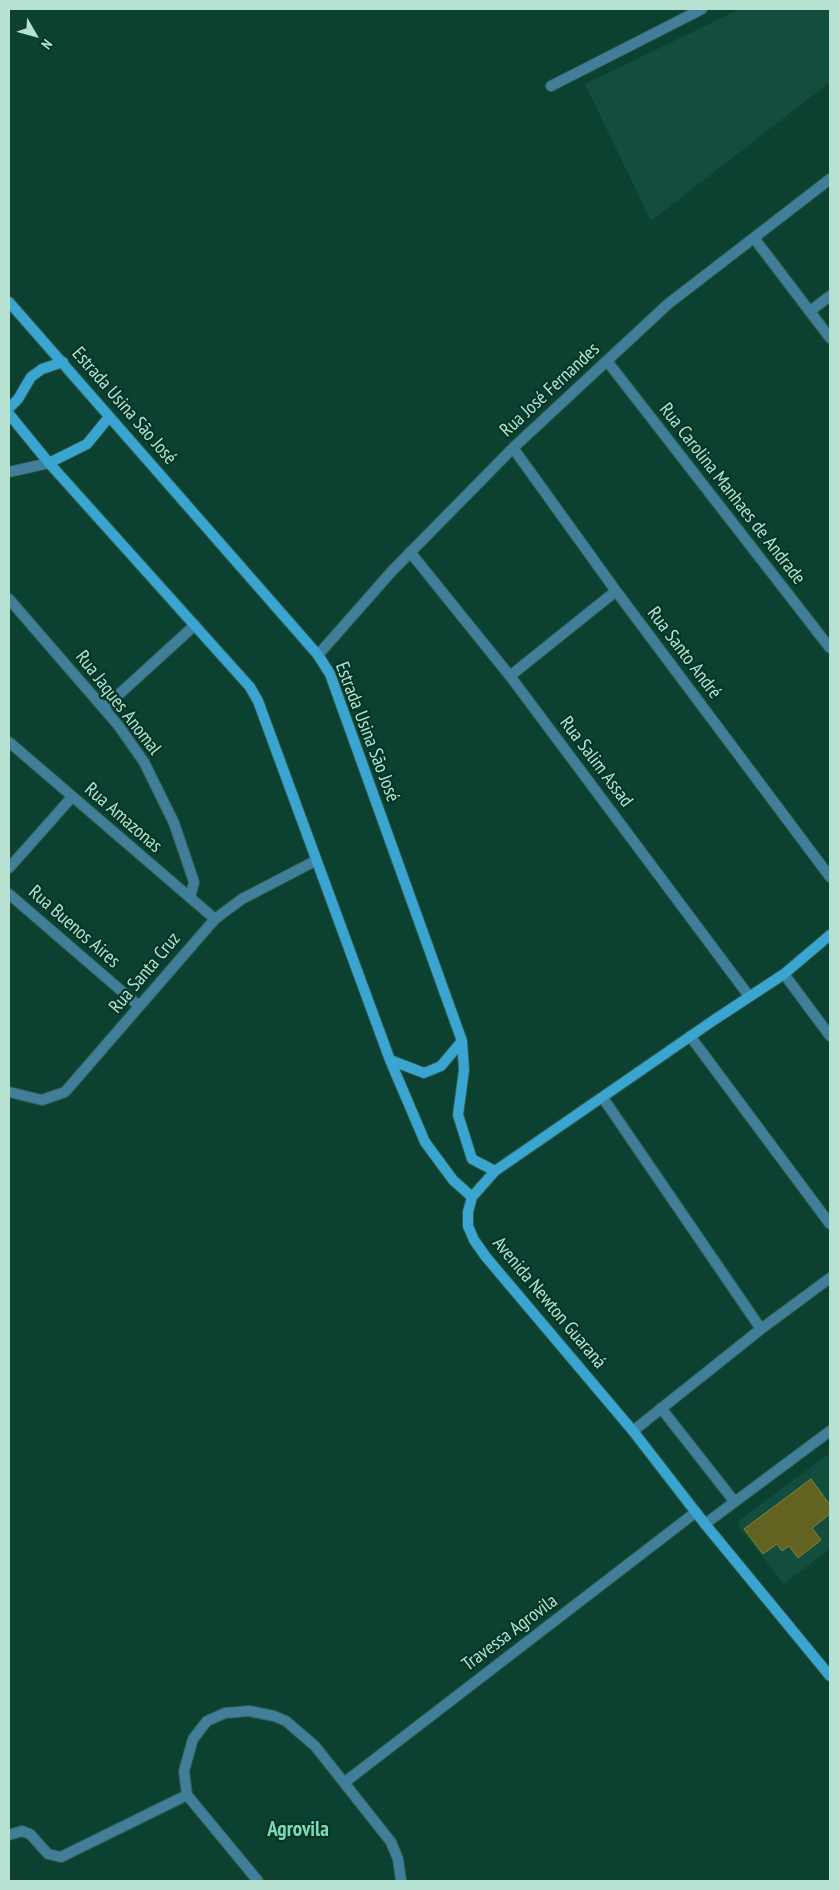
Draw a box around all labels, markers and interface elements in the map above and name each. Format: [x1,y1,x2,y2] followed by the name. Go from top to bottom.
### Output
[10,10,60,60] north arrow
[37,36,56,53] text: N
[496,338,604,442] street label: Rua José Fernandes
[67,343,181,469] street label: Estrada Usina São José
[654,399,810,589] street label: Rua Carolina Manhaes de Andrade
[642,603,726,703] street label: Rua Santo André
[70,646,166,760] street label: Rua Jaques Anomal
[330,659,404,805] street label: Estrada Usina São José
[555,712,637,812] street label: Rua Salim Assad
[80,778,166,858] street label: Rua Amazonas
[24,881,124,973] street label: Rua Buenos Aires
[105,928,185,1018] street label: Rua Santa Cruz
[487,1233,611,1373] street label: Avenida Newton Guaraná
[458,1590,562,1676] street label: Travessa Agrovila
[267,1817,329,1843] district label: Agrovila

